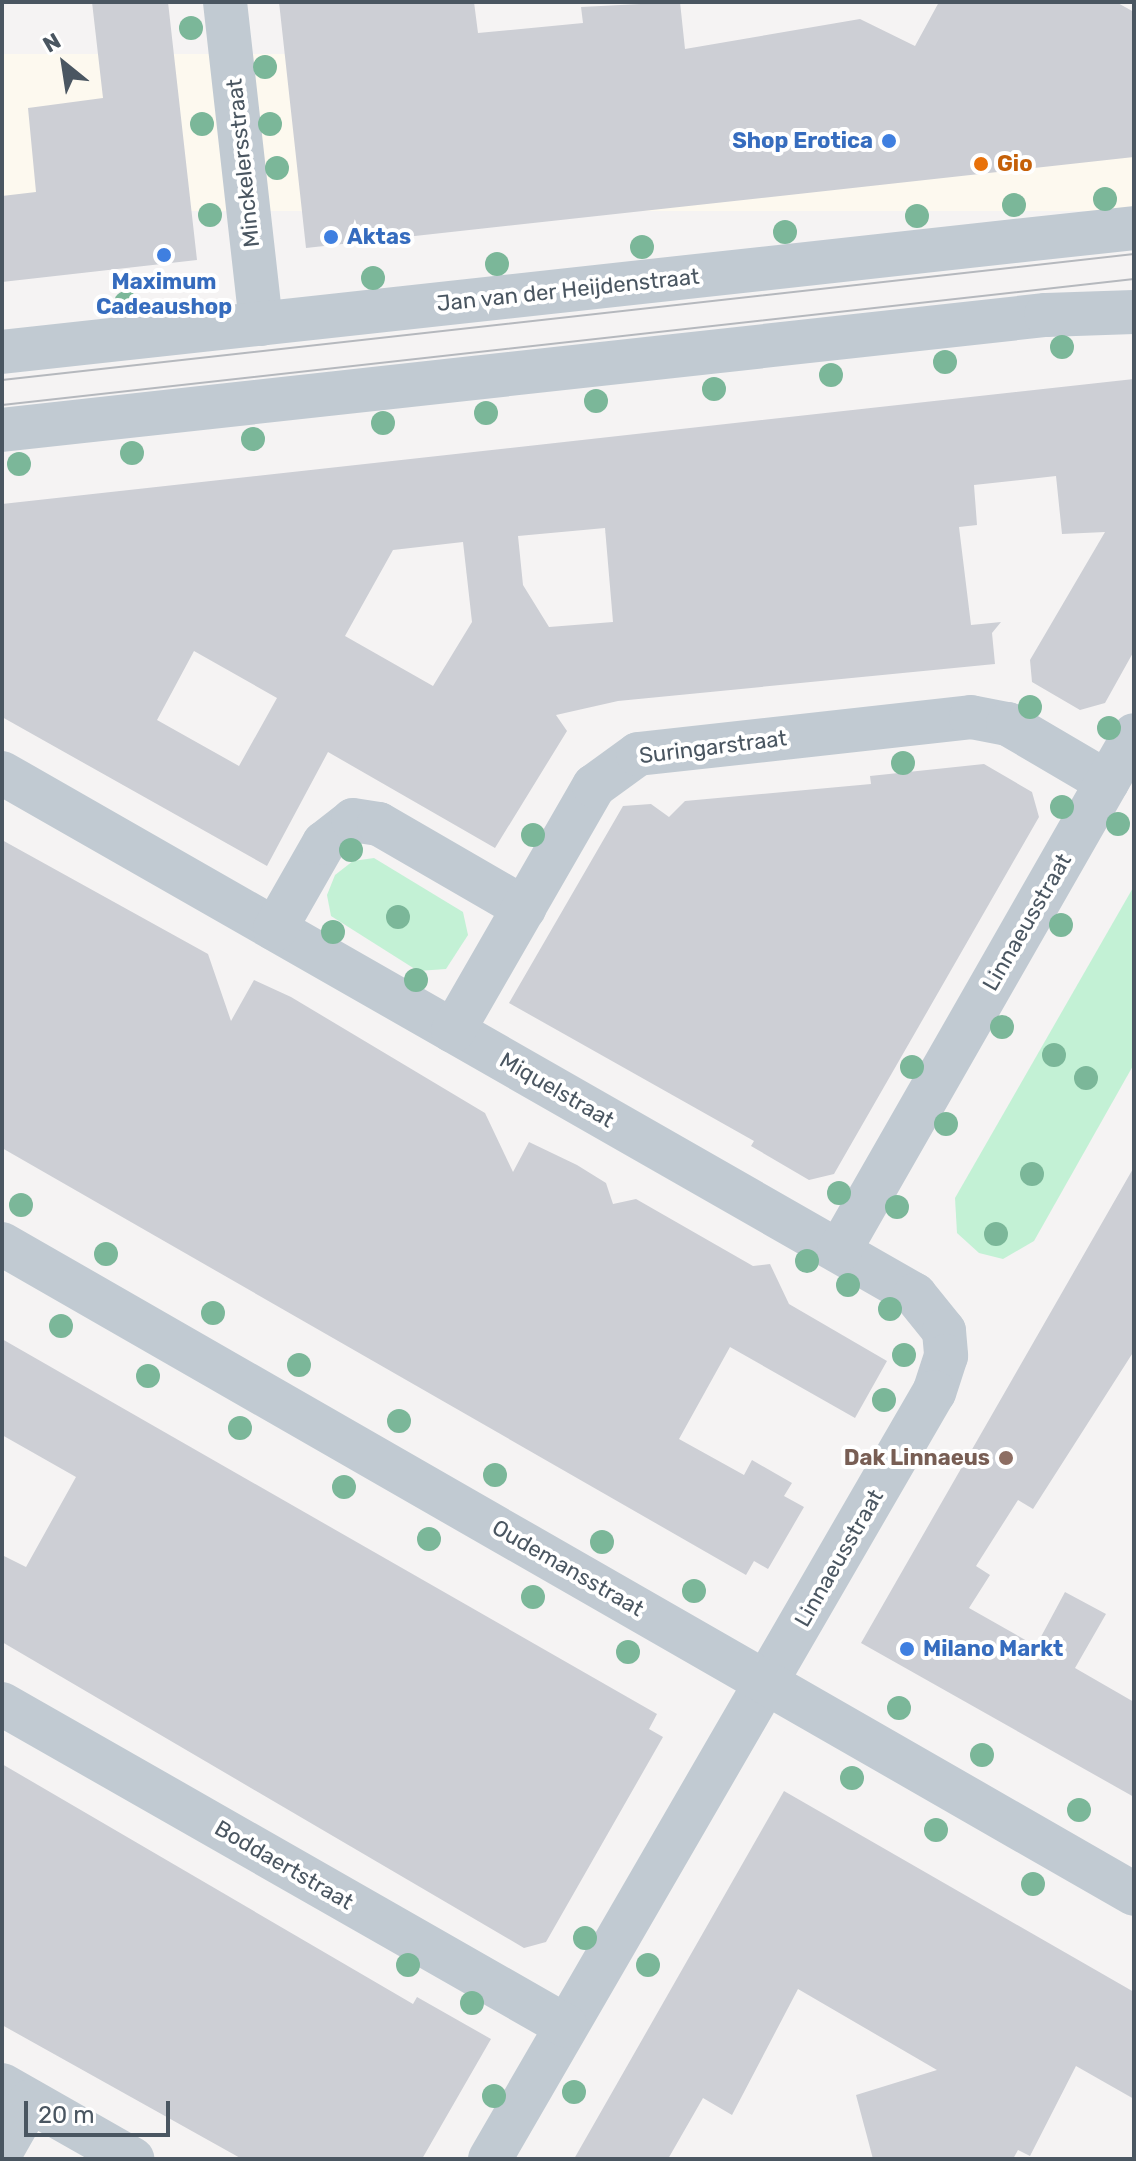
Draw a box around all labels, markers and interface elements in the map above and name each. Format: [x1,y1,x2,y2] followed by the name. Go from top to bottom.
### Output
[24,24,104,104] north arrow
[38,27,65,58] text: N
[221,77,265,249] street label: Minckelersstraat
[732,128,873,154] place label: Shop Erotica
[880,132,898,150] marker: Shop Erotica
[997,151,1033,177] place label: Gio
[972,155,990,173] marker: Gio
[347,224,411,250] place label: Aktas
[322,228,340,246] marker: Aktas
[155,246,173,264] marker: Maximum Cadeaushop
[435,263,701,317] street label: Jan van der Heijdenstraat
[96,268,232,320] place label: Maximum Cadeaushop
[638,725,788,769] street label: Suringarstraat
[977,849,1077,995] street label: Linnaeusstraat
[495,1047,619,1133] street label: Miquelstraat
[844,1445,990,1471] place label: Dak Linnaeus
[997,1449,1015,1467] marker: Dak Linnaeus
[789,1485,889,1631] street label: Linnaeusstraat
[488,1514,648,1622] street label: Oudemansstraat
[923,1636,1063,1662] place label: Milano Markt
[898,1640,916,1658] marker: Milano Markt
[210,1815,358,1915] street label: Boddaertstraat
[28,2085,174,2135] scale bar
[38,2101,95,2129] text: 20 m

